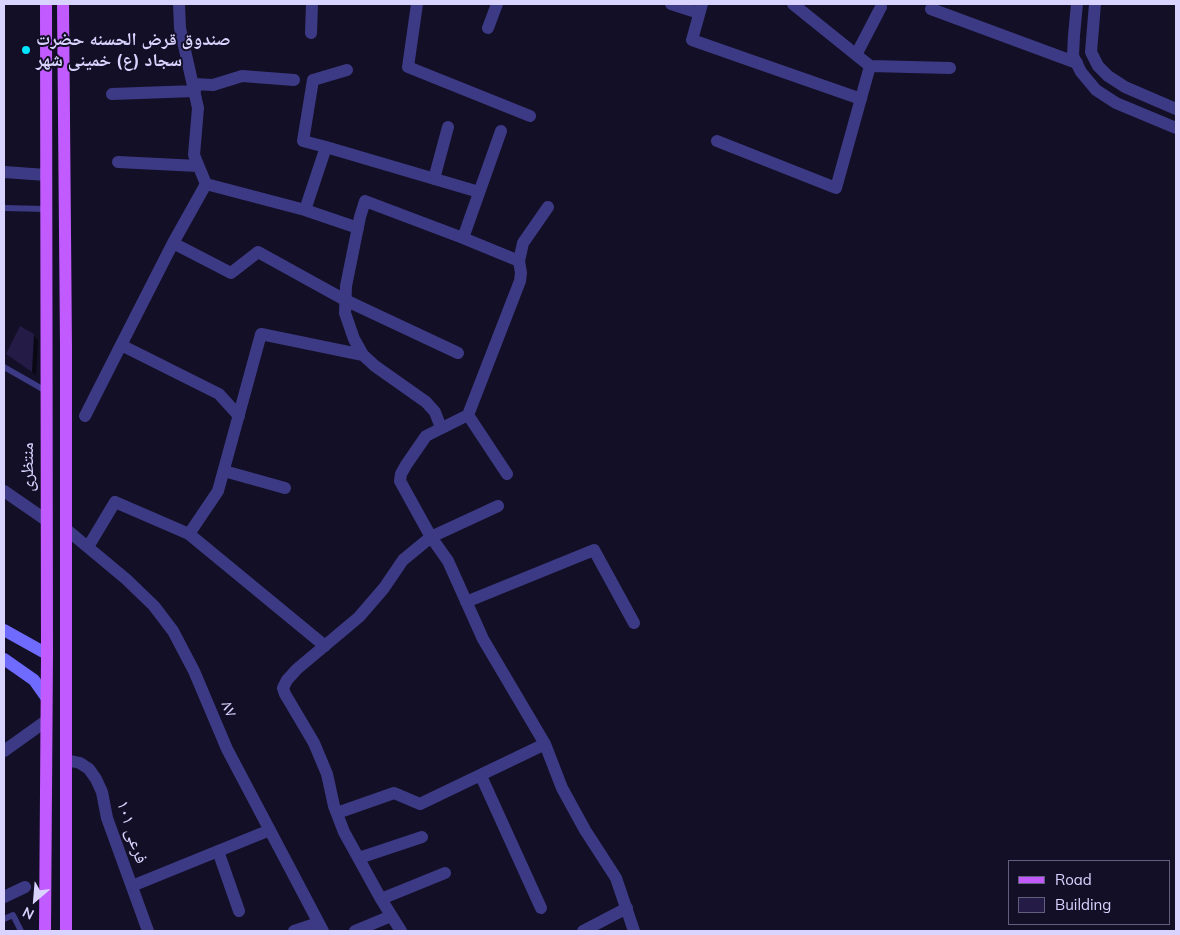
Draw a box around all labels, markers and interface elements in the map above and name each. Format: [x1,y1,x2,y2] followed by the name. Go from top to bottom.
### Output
[36,29,230,72] place label: صندوق قرض الحسنه حضرت سجاد (ع) خمینی شهر
[20,44,32,56] marker: صندوق قرض الحسنه حضرت سجاد (ع) خمینی شهر
[17,442,39,492] street label: منتظری
[216,697,242,721] street label: ۸۷
[112,798,152,866] street label: فرعی ۱۰۱
[1008,860,1170,925] legend
[1055,870,1092,889] text: Road
[10,875,60,925] north arrow
[1055,895,1111,914] text: Building
[19,903,37,924] text: N

